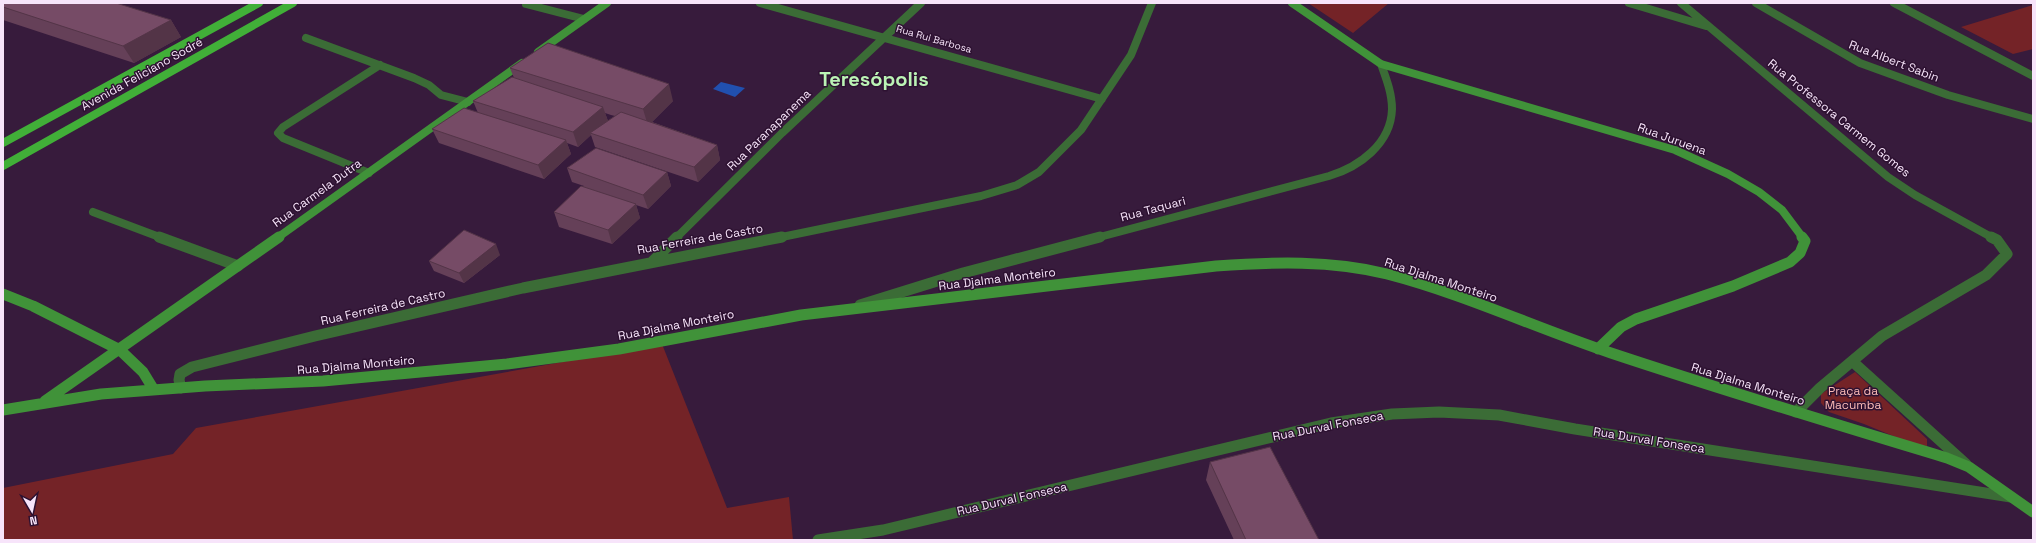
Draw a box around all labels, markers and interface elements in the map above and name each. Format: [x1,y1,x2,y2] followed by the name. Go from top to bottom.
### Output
[895,22,973,56] street label: Rua Rui Barbosa
[78,34,206,114] street label: Avenida Feliciano Sodré
[1847,36,1941,86] street label: Rua Albert Sabin
[1764,55,1914,181] street label: Rua Professora Carmem Gomes
[819,66,929,92] district label: Teresópolis
[724,86,814,174] street label: Rua Paranapanema
[1635,119,1709,159] street label: Rua Juruena
[269,155,365,231] street label: Rua Carmela Dutra
[1119,193,1187,225] street label: Rua Taquari
[636,220,764,258] street label: Rua Ferreira de Castro
[1382,254,1500,306] street label: Rua Djalma Monteiro
[937,264,1057,294] street label: Rua Djalma Monteiro
[319,285,447,329] street label: Rua Ferreira de Castro
[617,306,735,344] street label: Rua Djalma Monteiro
[297,352,415,378] street label: Rua Djalma Monteiro
[1689,359,1807,409] street label: Rua Djalma Monteiro
[1825,383,1881,413] park label: Praça da Macumba
[1271,407,1385,445] street label: Rua Durval Fonseca
[1592,423,1706,457] street label: Rua Durval Fonseca
[955,479,1069,519] street label: Rua Durval Fonseca
[12,491,52,531] north arrow
[29,513,38,528] text: N

